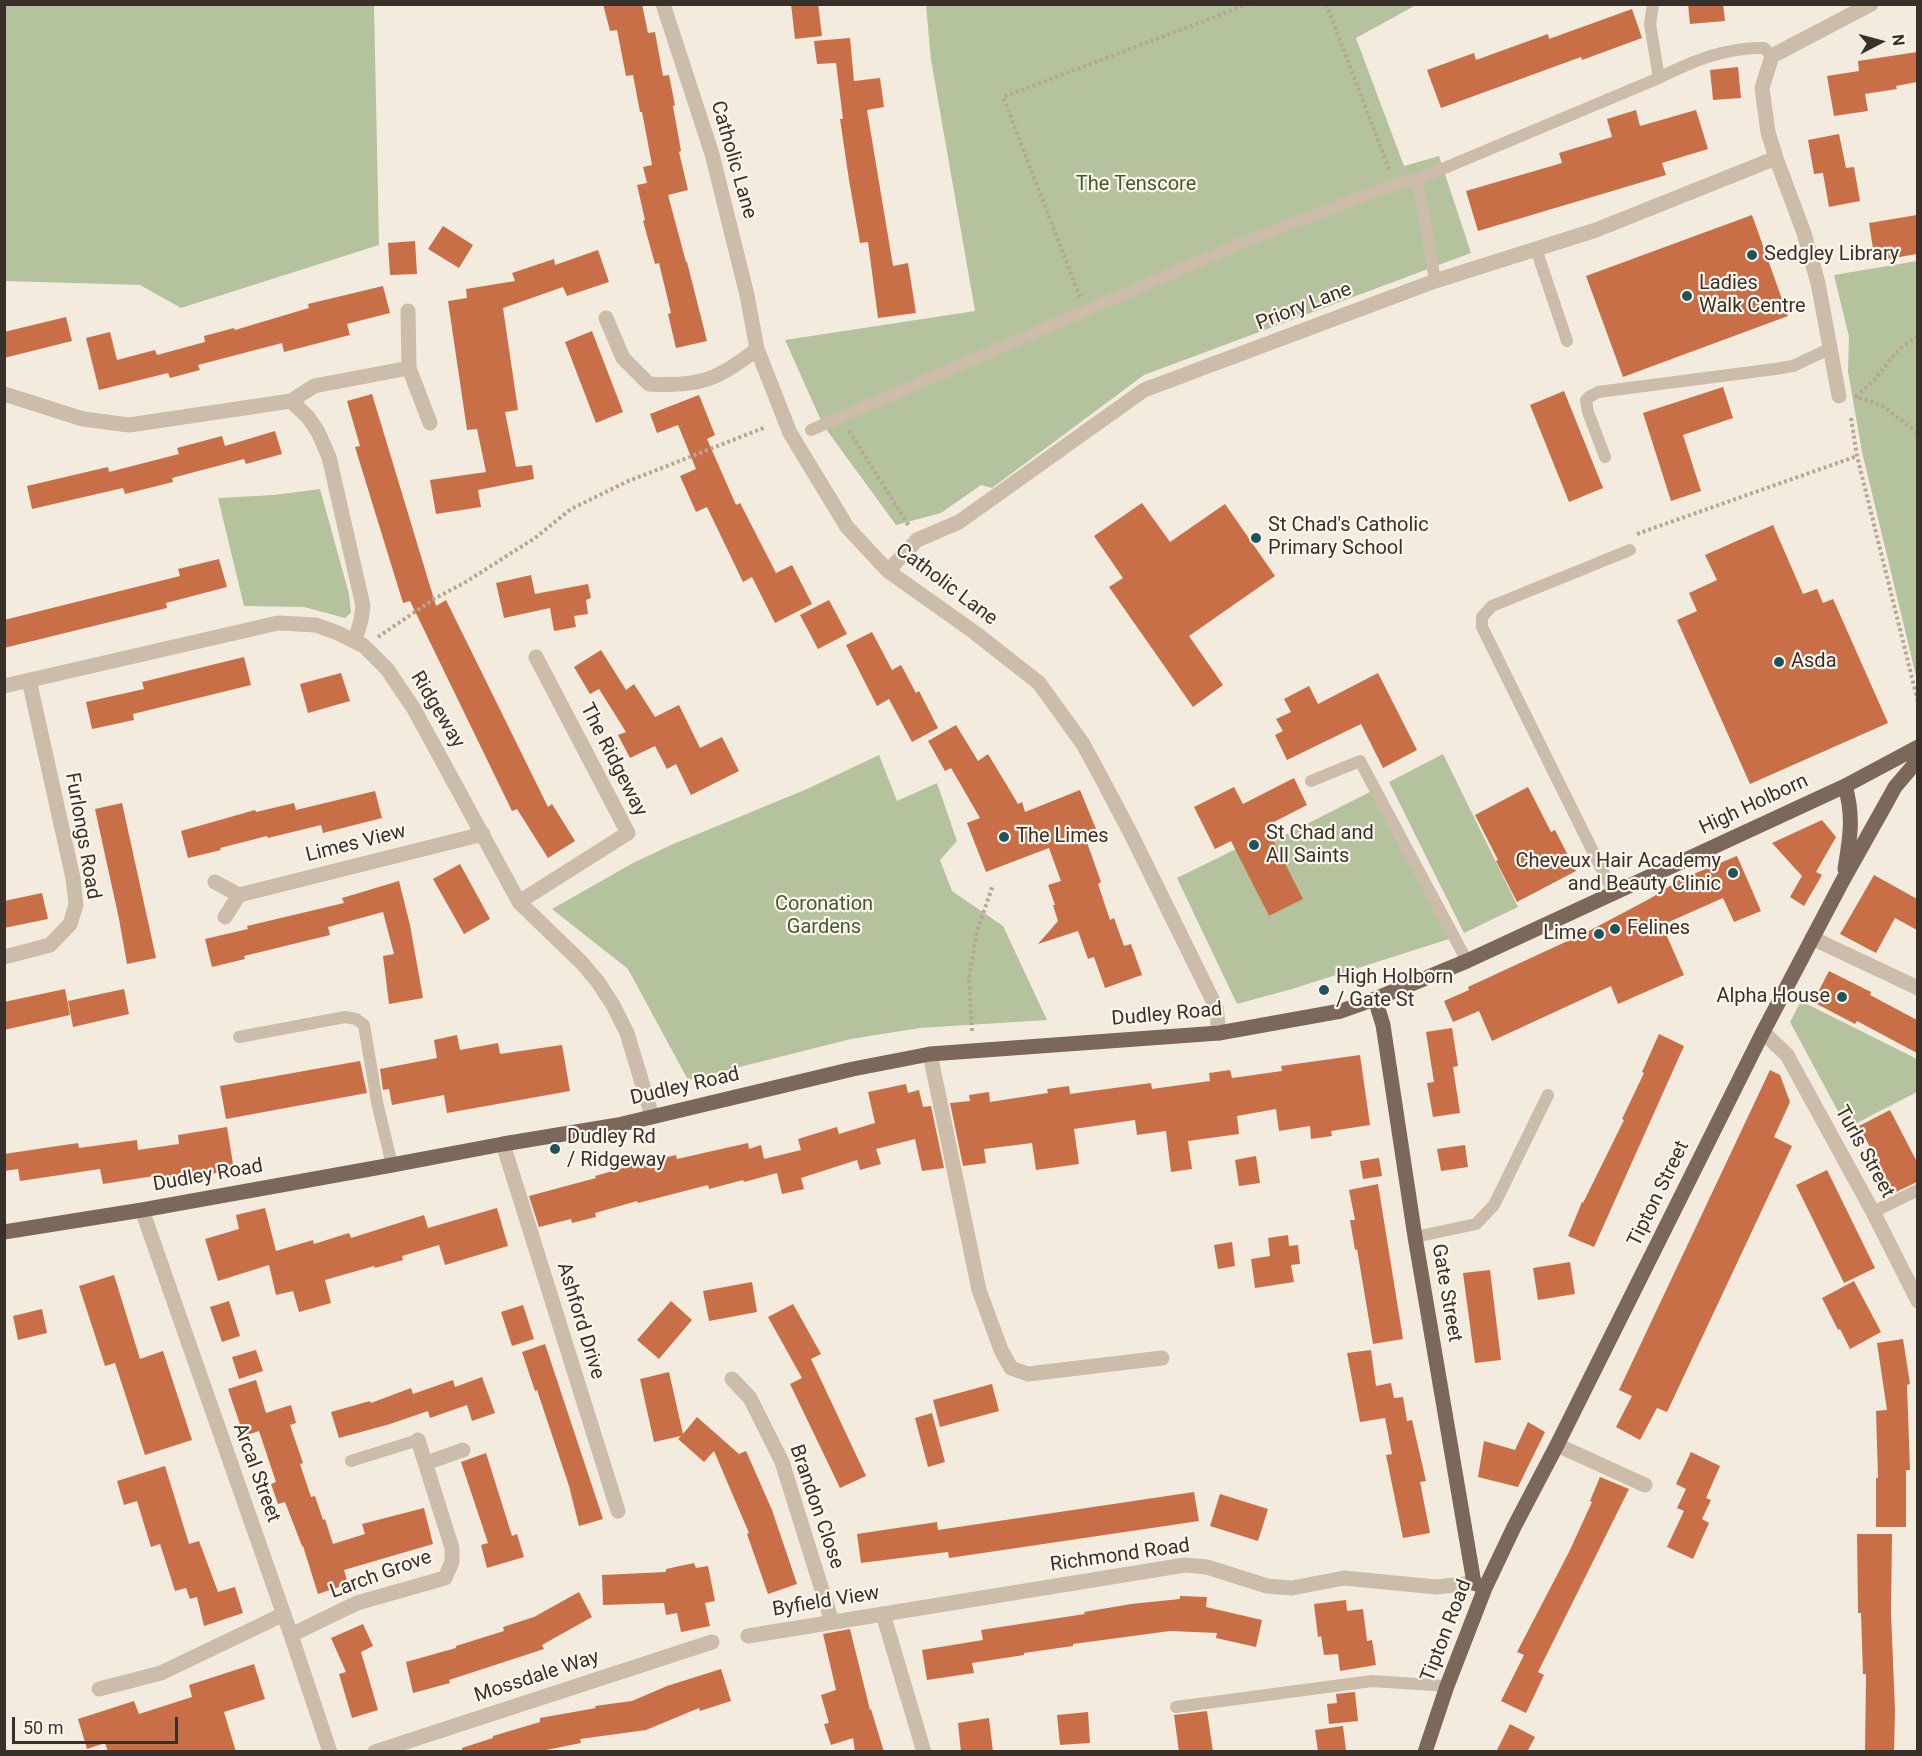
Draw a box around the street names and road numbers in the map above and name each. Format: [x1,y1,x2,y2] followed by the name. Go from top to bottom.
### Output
[705,98,761,222] street label: Catholic Lane
[1253,278,1355,336] street label: Priory Lane
[890,539,1002,631] street label: Catholic Lane
[405,667,469,753] street label: Ridgeway
[574,699,652,821] street label: The Ridgeway
[1696,769,1812,841] street label: High Holborn
[59,771,105,901] street label: Furlongs Road
[303,820,409,868] street label: Limes View
[1111,998,1223,1032] street label: Dudley Road
[628,1063,742,1111] street label: Dudley Road
[1829,1102,1899,1202] street label: Turls Street
[1623,1137,1695,1251] street label: Tipton Street
[151,1155,265,1197] street label: Dudley Road
[1426,1242,1466,1344] street label: Gate Street
[551,1260,609,1382] street label: Ashford Drive
[227,1420,285,1526] street label: Arcal Street
[784,1442,848,1572] street label: Brandon Close
[1049,1534,1191,1578] street label: Richmond Road
[327,1546,435,1604] street label: Larch Grove
[1417,1576,1477,1686] street label: Tipton Road
[771,1582,881,1622] street label: Byfield View
[472,1646,602,1708] street label: Mossdale Way

